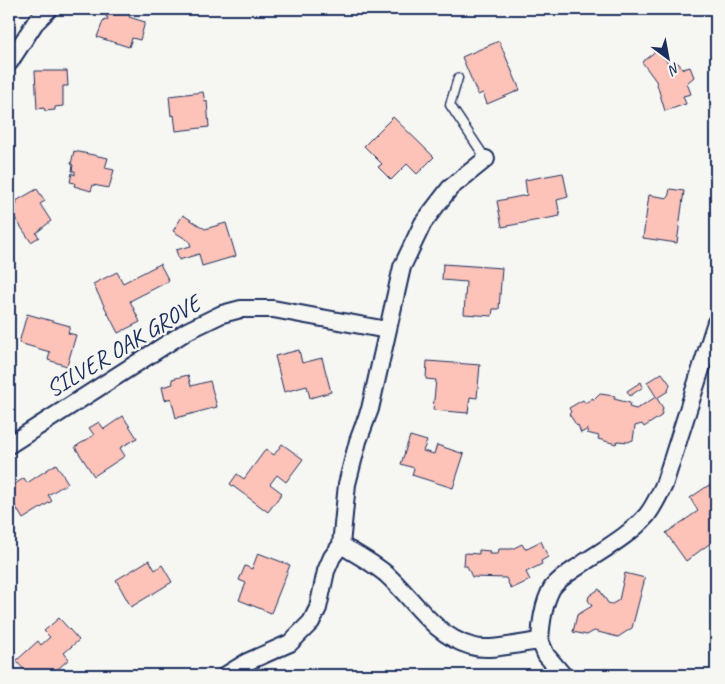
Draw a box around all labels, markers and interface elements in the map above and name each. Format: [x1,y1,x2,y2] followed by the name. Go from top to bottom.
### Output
[642,32,692,82] north arrow
[664,59,683,79] text: N
[40,287,208,404] street label: SILVER OAK GROVE

